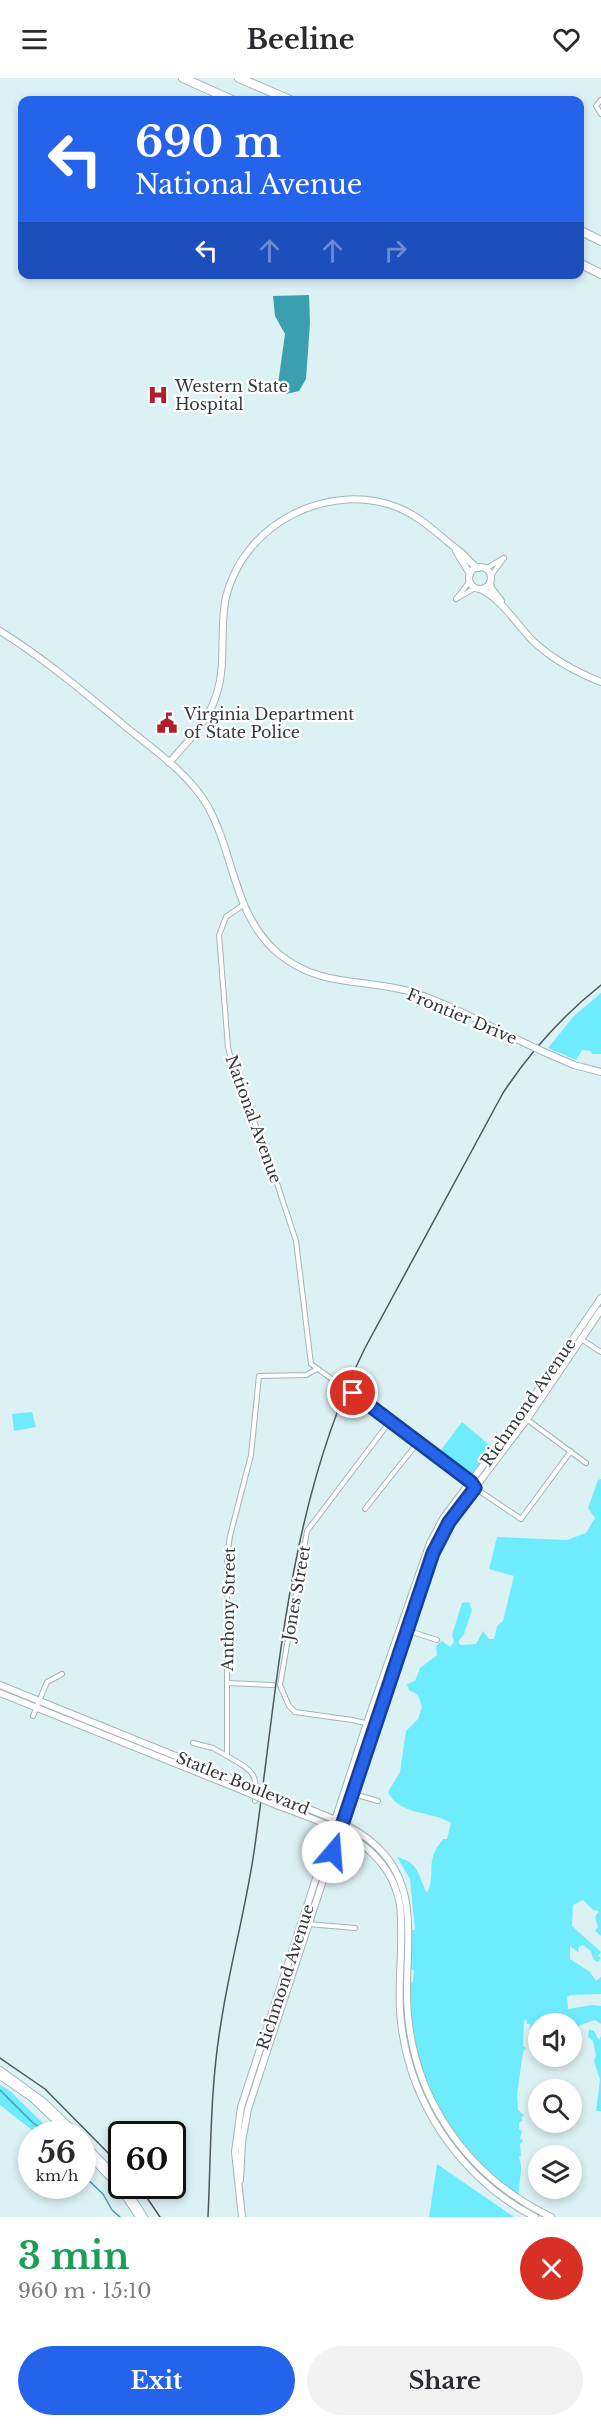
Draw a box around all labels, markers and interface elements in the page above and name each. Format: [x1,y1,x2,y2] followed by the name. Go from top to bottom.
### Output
[18,23,51,56] icon: menu
[247,23,354,56] text: Beeline
[550,23,583,56] icon: heart
[135,116,281,168] text: 690 m
[36,120,114,198] icon: left
[135,168,362,201] text: National Avenue
[190,234,223,267] icon: left
[253,234,286,267] icon: ahead
[316,234,349,267] icon: ahead
[379,234,412,267] icon: right
[174,376,288,414] place label: Western State Hospital
[146,383,170,407] hospital icon: Western State Hospital
[183,704,354,742] place label: Virginia Department of State Police
[155,711,179,735] public building icon: Virginia Department of State Police
[404,984,520,1048] street label: Frontier Drive
[222,1052,286,1186] street label: National Avenue
[476,1334,580,1470] street label: Richmond Avenue
[327,1367,378,1418] pin
[336,1376,369,1409] icon: arrive
[277,1544,314,1644] street label: Jones Street
[217,1547,239,1672] street label: Anthony Street
[174,1747,313,1819] street label: Statler Boulevard
[301,1820,365,1884] position arrow
[252,1902,318,2052] street label: Richmond Avenue
[528,2013,582,2199] map controls
[528,2013,582,2067] button: sound
[528,2079,582,2133] button: search
[108,2121,186,2199] speed limit sign: 60
[38,2134,76,2171] text: 56
[528,2145,582,2199] button: layers
[36,2166,78,2185] text: km/h
[18,2234,130,2279] text: 3 min
[520,2237,583,2300] button: close
[18,2279,152,2303] text: 960 m · 15:10
[18,2346,295,2415] button: Exit
[307,2346,583,2415] button: Share

